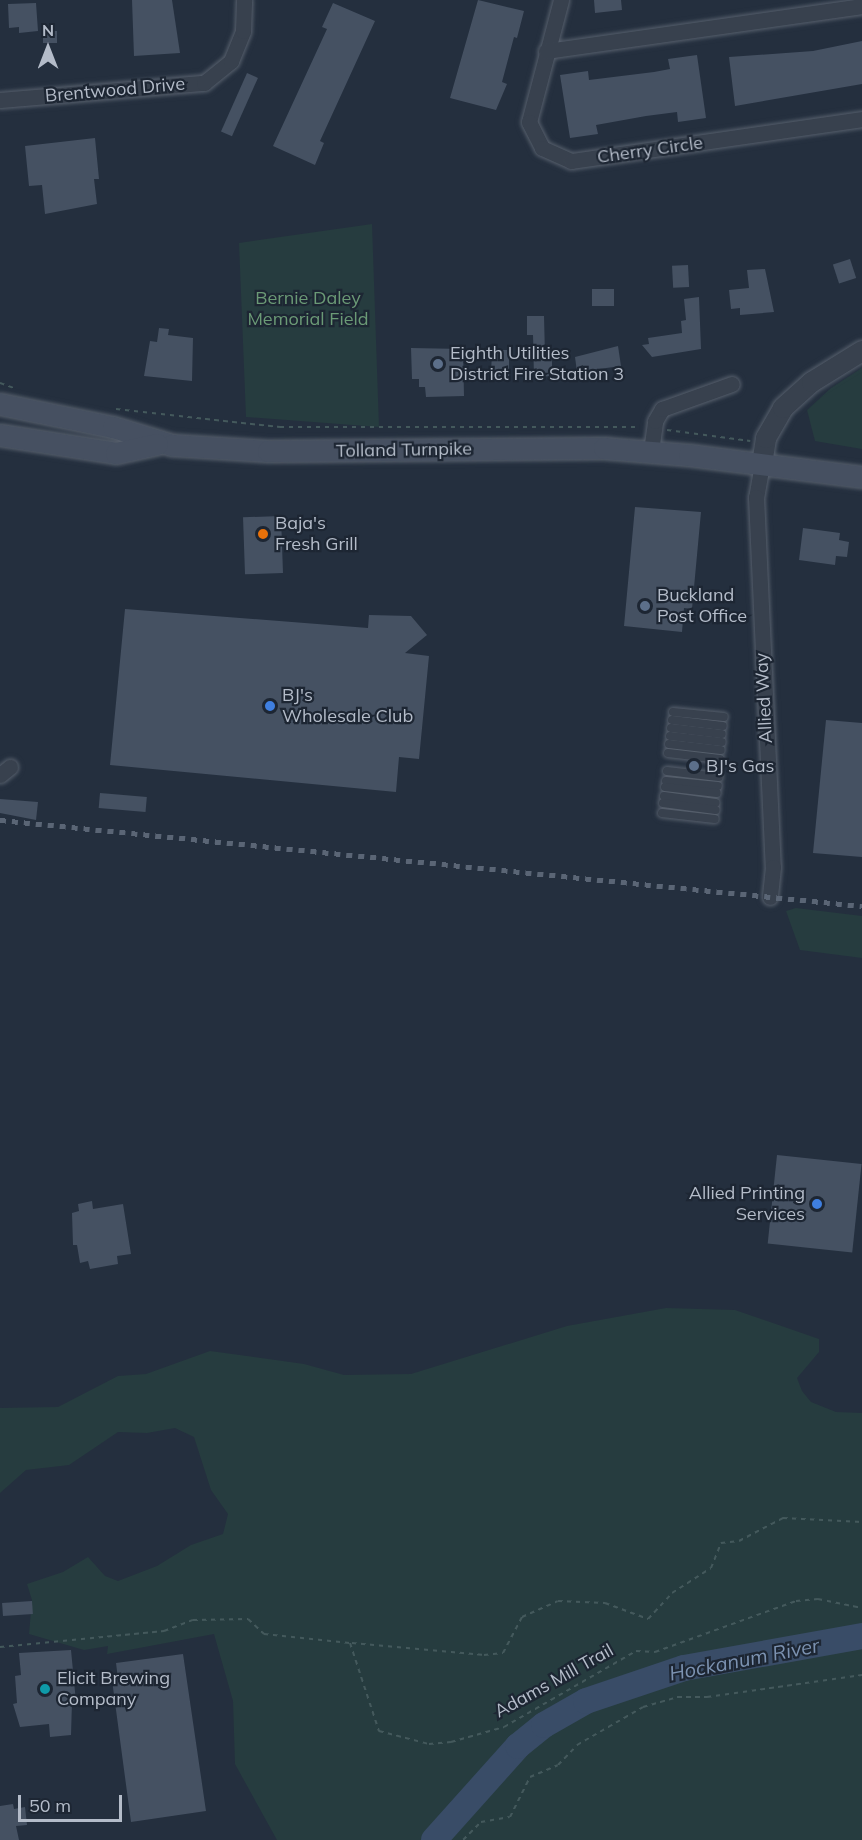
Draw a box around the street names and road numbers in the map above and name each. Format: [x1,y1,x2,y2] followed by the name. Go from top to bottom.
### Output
[44,73,186,107] street label: Brentwood Drive
[596,132,704,168] street label: Cherry Circle
[336,438,472,462] street label: Tolland Turnpike
[751,652,777,744] street label: Allied Way
[491,1639,617,1723] street label: Adams Mill Trail

